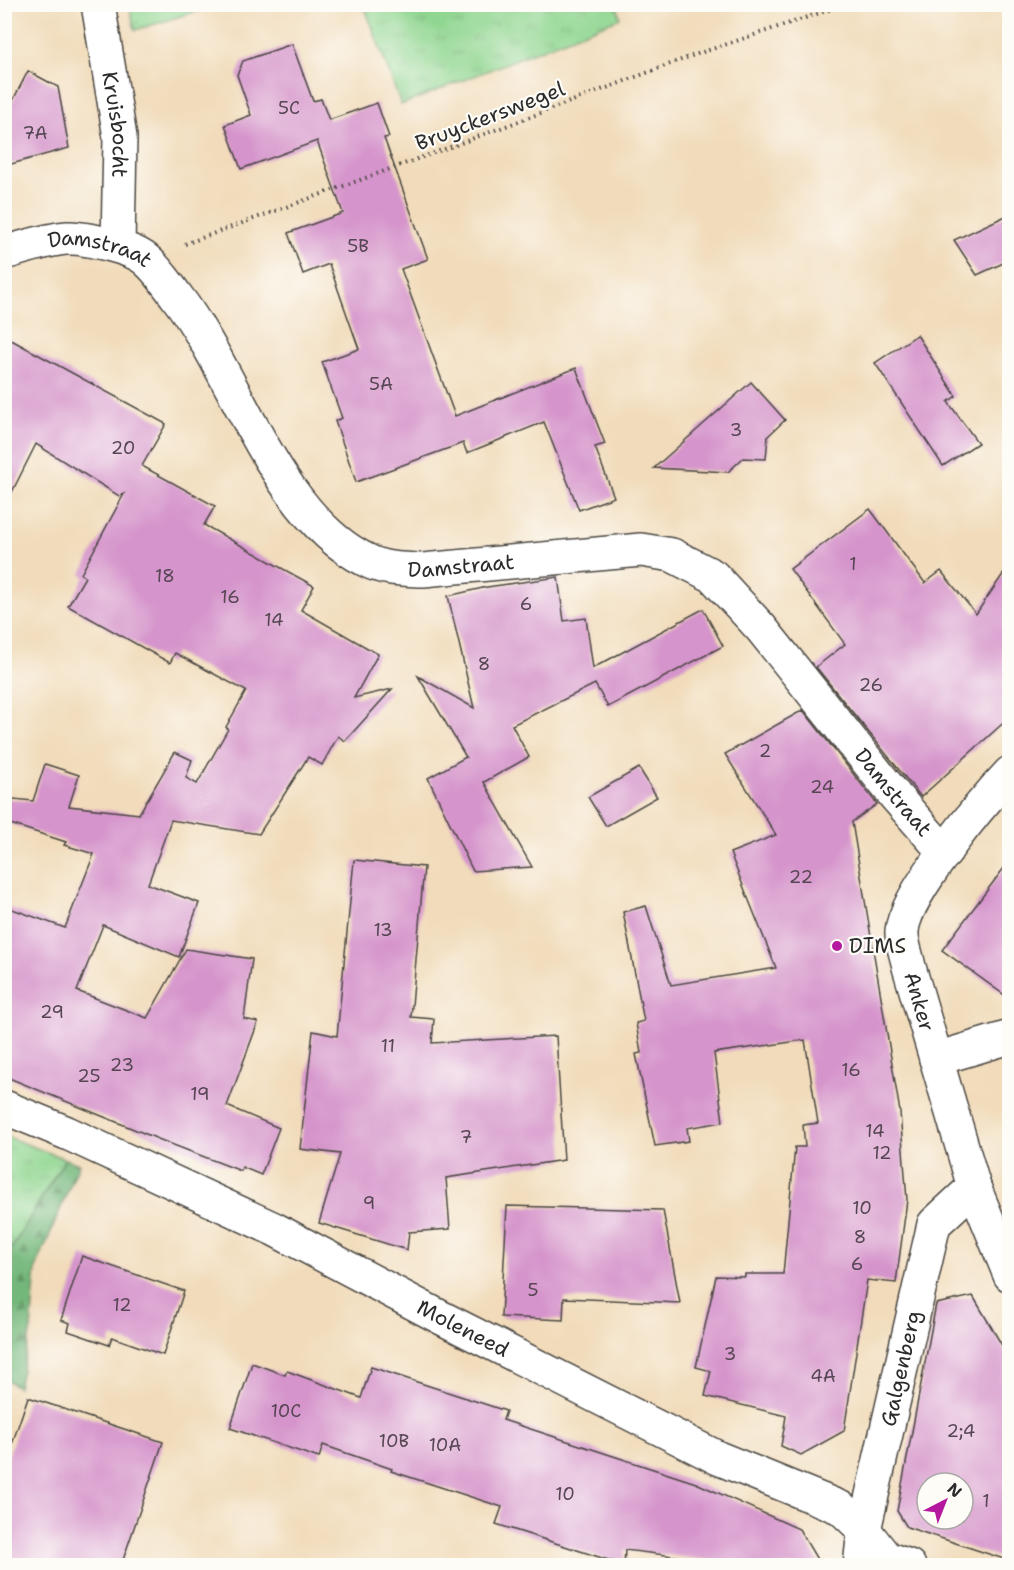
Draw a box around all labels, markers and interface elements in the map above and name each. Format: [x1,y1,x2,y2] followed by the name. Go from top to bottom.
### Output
[95,69,134,178] street label: Kruisbocht
[411,74,569,157] street label: Bruyckerswegel
[278,96,300,120] house number: 5C
[23,121,47,145] house number: 7A
[46,224,158,274] street label: Damstraat
[347,234,369,258] house number: 5B
[369,372,393,396] house number: 5A
[730,418,742,442] house number: 3
[111,436,135,460] house number: 20
[407,548,515,584] street label: Damstraat
[849,552,857,576] house number: 1
[155,564,175,588] house number: 18
[220,585,240,609] house number: 16
[520,592,532,616] house number: 6
[264,608,284,632] house number: 14
[478,652,490,676] house number: 8
[859,673,883,697] house number: 26
[759,739,771,763] house number: 2
[848,742,938,842] street label: Damstraat
[810,775,834,799] house number: 24
[789,865,813,889] house number: 22
[373,918,393,942] house number: 13
[849,932,906,960] place label: DIMS
[830,939,844,953] marker: DIMS
[897,968,941,1035] street label: Anker
[40,1000,64,1024] house number: 29
[381,1034,395,1058] house number: 11
[110,1053,134,1077] house number: 23
[841,1058,861,1082] house number: 16
[77,1064,101,1088] house number: 25
[190,1082,210,1106] house number: 19
[865,1119,885,1143] house number: 14
[460,1125,472,1149] house number: 7
[872,1141,892,1165] house number: 12
[363,1191,375,1215] house number: 9
[852,1196,872,1220] house number: 10
[854,1225,866,1249] house number: 8
[851,1252,863,1276] house number: 6
[527,1278,539,1302] house number: 5
[112,1293,132,1317] house number: 12
[412,1293,514,1364] street label: Moleneed
[874,1308,928,1429] street label: Galgenberg
[724,1342,736,1366] house number: 3
[810,1364,836,1388] house number: 4A
[271,1399,301,1423] house number: 10C
[947,1419,975,1443] house number: 2;4
[379,1429,409,1453] house number: 10B
[429,1433,461,1457] house number: 10A
[915,1471,975,1531] north arrow
[943,1478,966,1502] text: N
[555,1482,575,1506] house number: 10
[982,1489,990,1513] house number: 1

